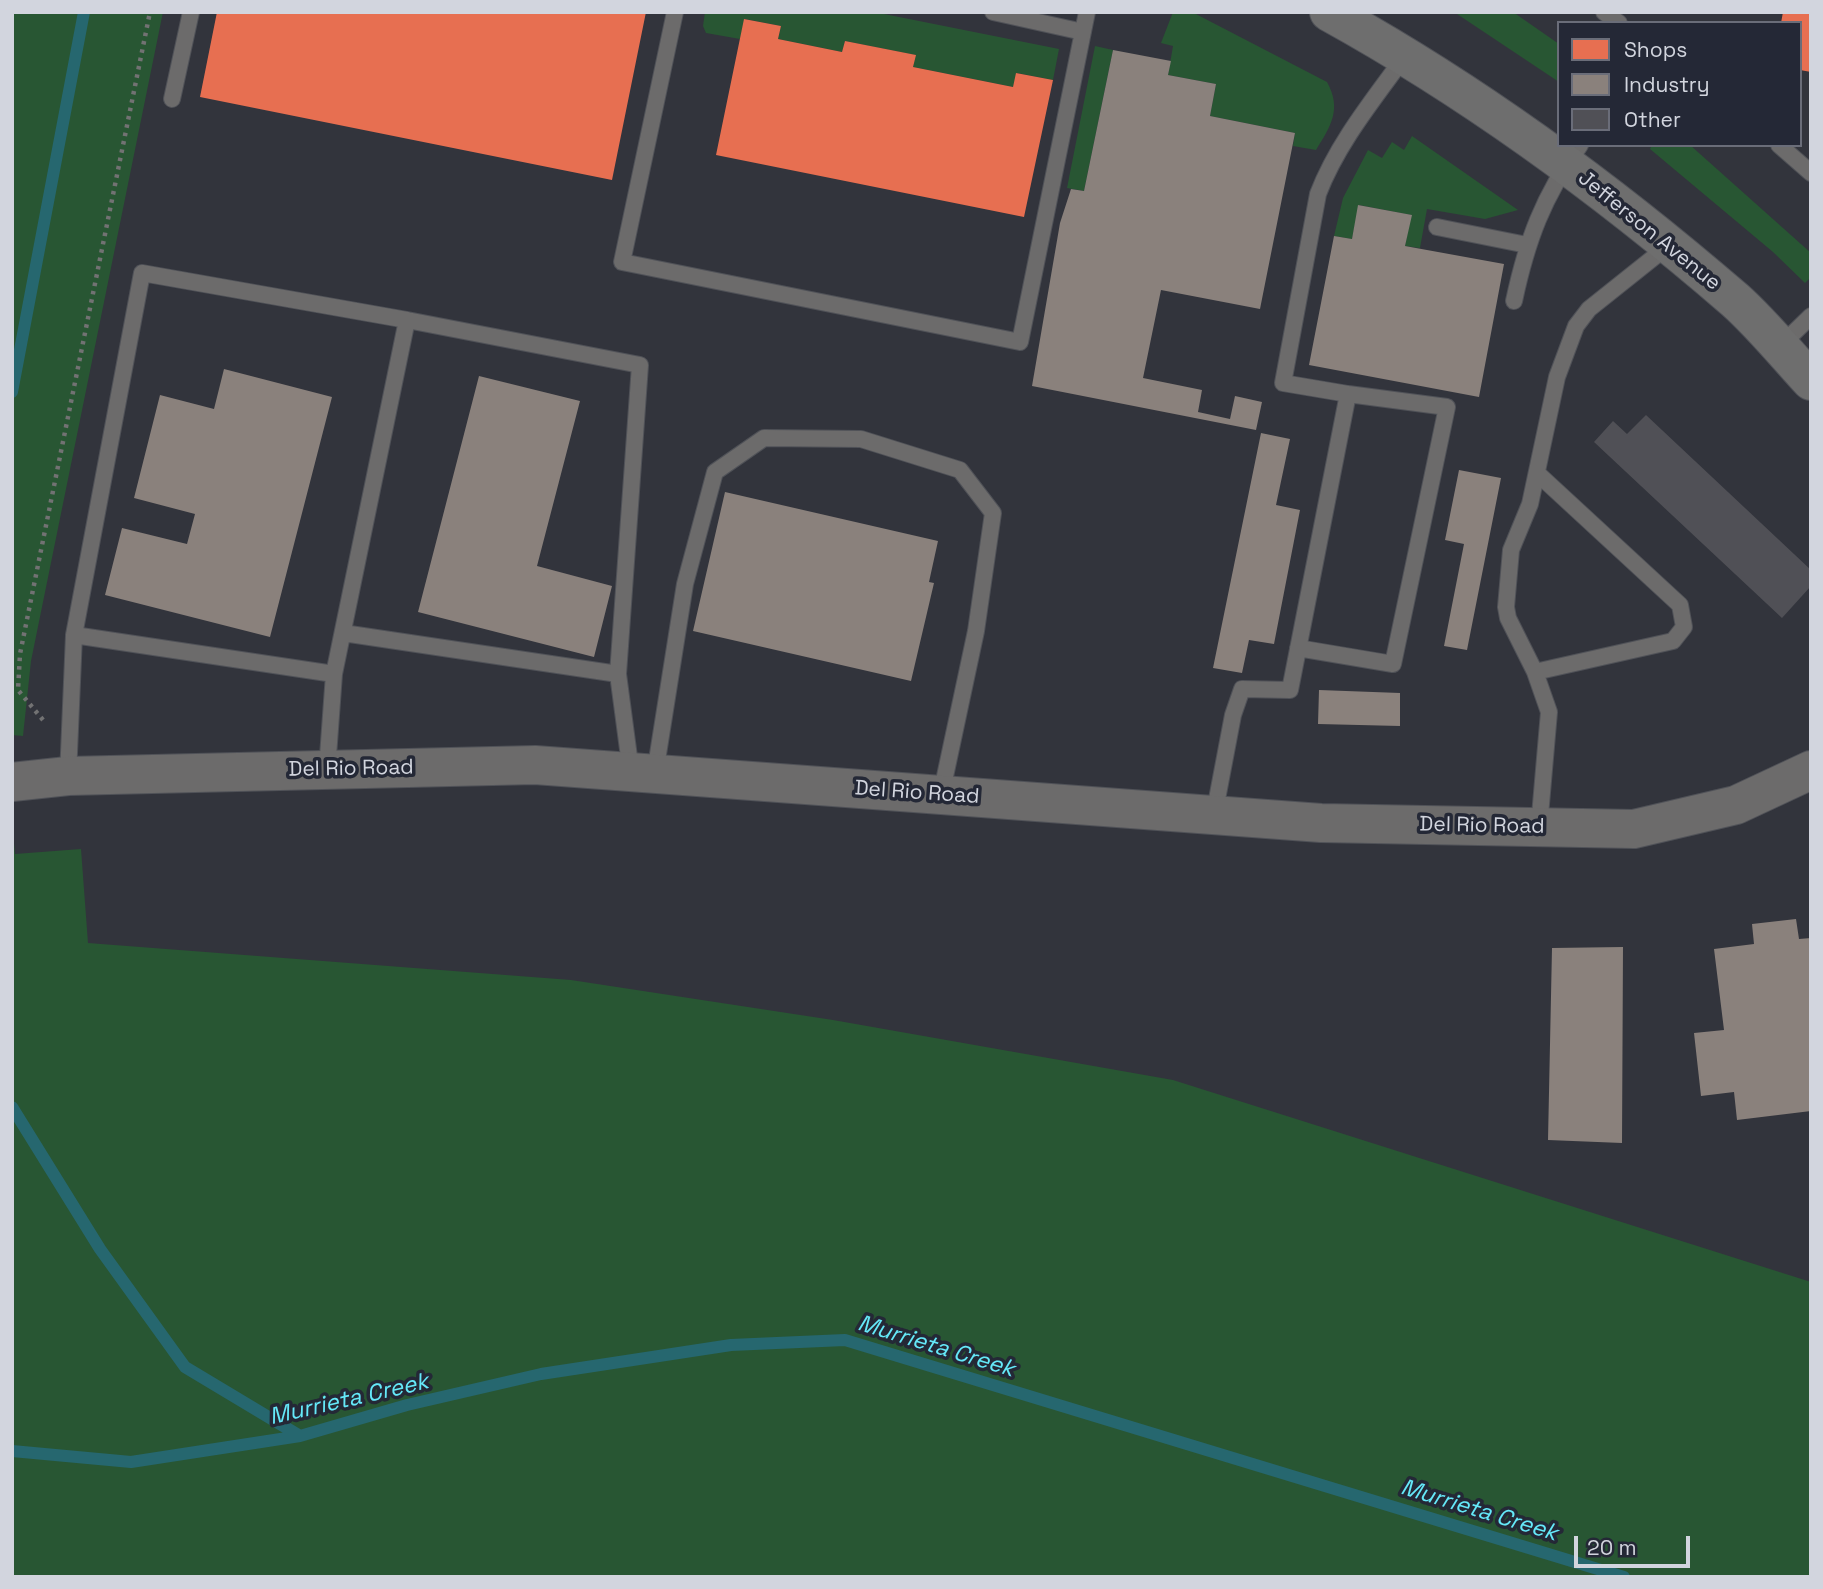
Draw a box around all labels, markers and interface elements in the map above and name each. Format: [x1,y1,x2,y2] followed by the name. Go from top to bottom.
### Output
[1557,21,1802,147] legend
[1624,36,1687,63] text: Shops
[1624,71,1710,98] text: Industry
[1624,106,1681,133] text: Other
[1573,166,1725,296] street label: Jefferson Avenue
[288,755,414,783] street label: Del Rio Road
[854,776,980,810] street label: Del Rio Road
[1419,812,1545,840] street label: Del Rio Road
[854,1310,1018,1384] water label: Murrieta Creek
[267,1368,431,1432] water label: Murrieta Creek
[1397,1474,1561,1548] water label: Murrieta Creek
[1578,1522,1694,1566] scale bar
[1587,1534,1637,1561] text: 20 m

